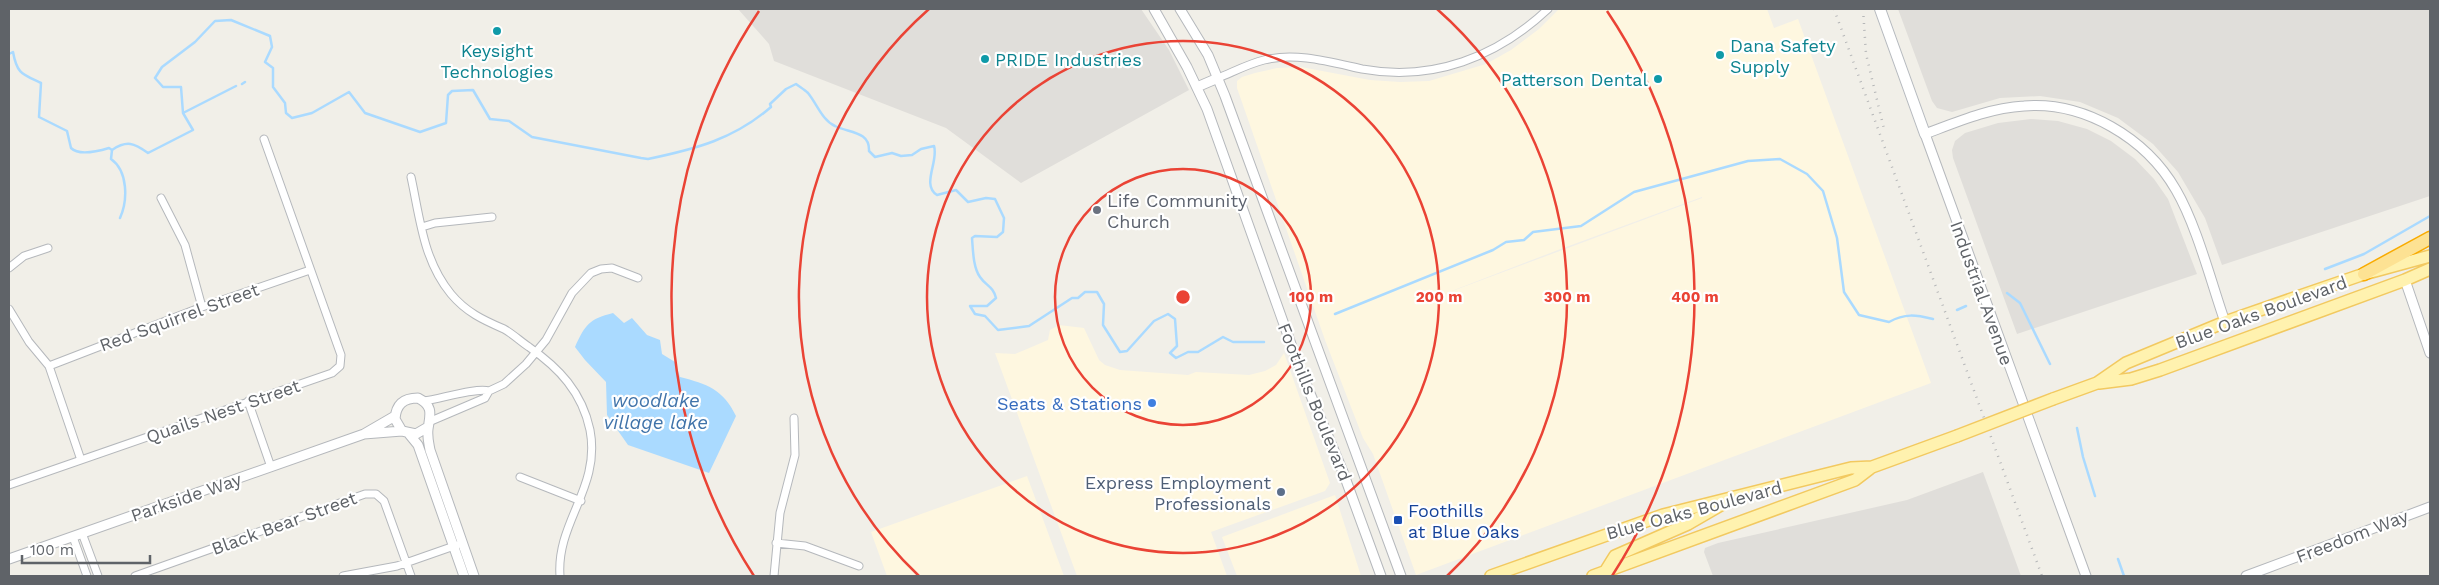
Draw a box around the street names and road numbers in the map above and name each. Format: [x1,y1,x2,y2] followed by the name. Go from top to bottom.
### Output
[1946,218,2018,368] street label: Industrial Avenue
[2172,271,2350,353] street label: Blue Oaks Boulevard
[96,278,262,356] street label: Red Squirrel Street
[1274,320,1356,484] street label: Foothills Boulevard
[143,375,303,447] street label: Quails Nest Street
[128,468,245,526] street label: Parkside Way
[1604,476,1784,544] street label: Blue Oaks Boulevard
[208,487,360,559] street label: Black Bear Street
[2293,505,2412,567] street label: Freedom Way

